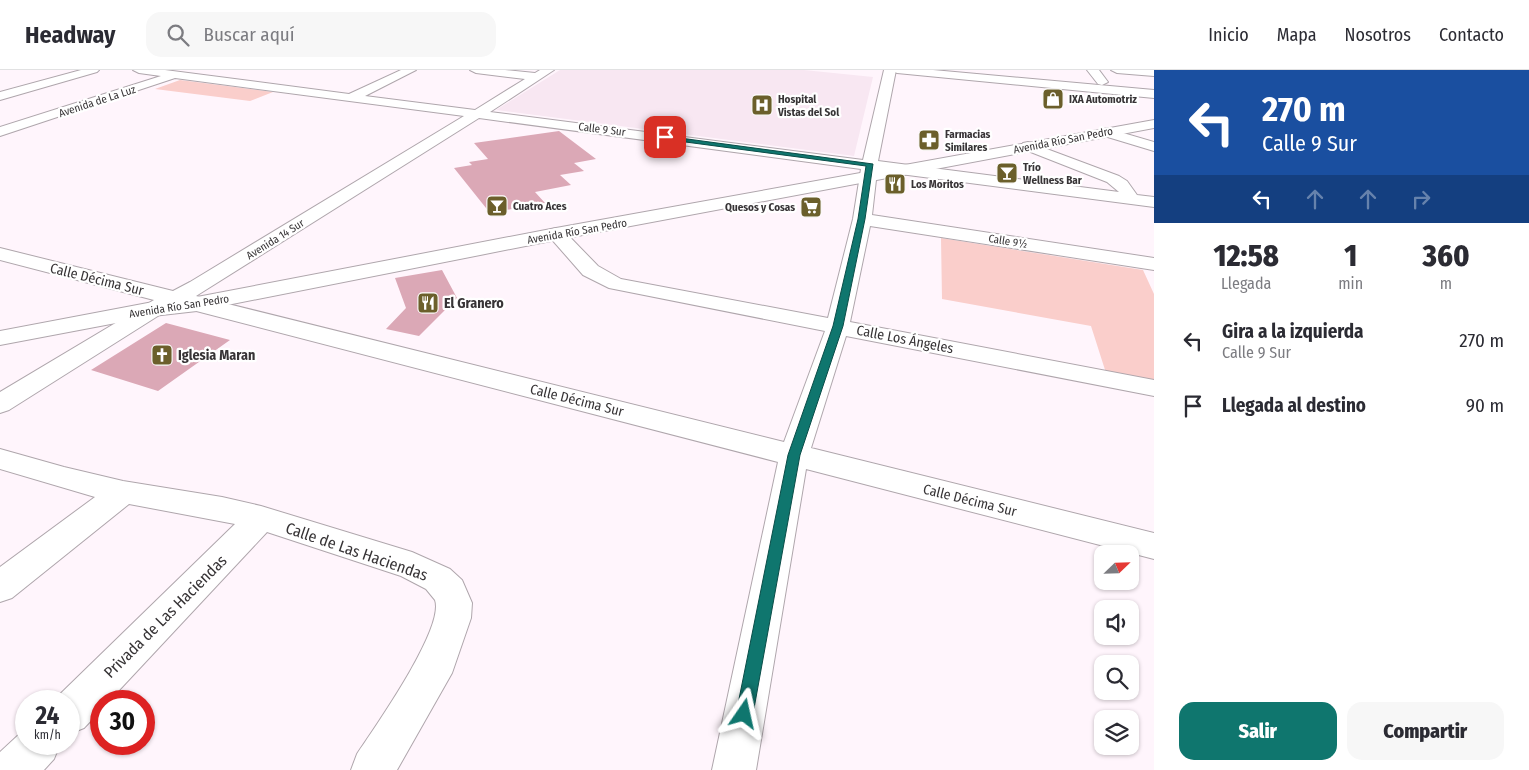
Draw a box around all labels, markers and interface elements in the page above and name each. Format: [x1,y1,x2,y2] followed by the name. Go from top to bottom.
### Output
[146,12,496,57] search box
[25,21,116,49] text: Headway
[164,21,192,49] icon: search
[204,23,295,46] text: Buscar aquí
[1208,24,1249,46] text: Inicio
[1277,24,1317,46] text: Mapa
[1345,24,1411,46] text: Nosotros
[1439,24,1504,46] text: Contacto
[57,83,138,120] street label: Avenida de La Luz
[1041,87,1065,111] shop icon: IXA Automotriz
[1262,88,1346,130] text: 270 m
[1179,90,1244,155] icon: left
[750,93,774,117] hospital icon: Hospital Vistas del Sol
[777,93,840,119] place label: Hospital Vistas del Sol
[1069,93,1137,106] place label: IXA Automotriz
[644,116,686,158] pin
[578,120,626,139] street label: Calle 9 Sur
[651,123,679,151] icon: arrive
[1012,124,1114,157] street label: Avenida Río San Pedro
[917,128,941,152] pharmacy icon: Farmacias Similares
[945,128,991,154] place label: Farmacias Similares
[1262,130,1357,157] text: Calle 9 Sur
[995,161,1019,185] bar icon: Trío Wellness Bar
[1023,161,1083,187] place label: Trío Wellness Bar
[883,172,907,196] restaurant icon: Los Moritos
[911,178,964,191] place label: Los Moritos
[1248,185,1276,213] icon: left
[1301,185,1329,213] icon: ahead
[1354,185,1382,213] icon: ahead
[1407,185,1435,213] icon: right
[485,194,509,218] bar icon: Cuatro Aces
[799,195,823,219] supermarket icon: Quesos y Cosas
[513,200,567,213] place label: Cuatro Aces
[725,201,795,214] place label: Quesos y Cosas
[244,216,307,262] street label: Avenida 14 Sur
[526,216,628,247] street label: Avenida Río San Pedro
[987,232,1028,251] street label: Calle 9½
[1213,238,1279,274] text: 12:58
[1344,238,1357,274] text: 1
[1423,238,1470,274] text: 360
[48,260,146,299] street label: Calle Décima Sur
[1221,274,1271,293] text: Llegada
[1338,274,1363,293] text: min
[1440,274,1452,293] text: m
[416,291,440,315] restaurant icon: El Granero
[128,292,230,321] street label: Avenida Río San Pedro
[444,295,504,312] place label: El Granero
[1222,320,1364,343] text: Gira a la izquierda
[855,321,955,357] street label: Calle Los Ángeles
[1179,327,1207,355] icon: left
[1459,329,1504,352] text: 270 m
[150,343,174,367] church icon: Iglesia Maran
[1222,343,1291,362] text: Calle 9 Sur
[178,347,255,364] place label: Iglesia Maran
[528,381,626,420] street label: Calle Décima Sur
[1179,392,1207,420] icon: arrive
[1222,394,1366,417] text: Llegada al destino
[1466,394,1504,417] text: 90 m
[921,481,1019,520] street label: Calle Décima Sur
[283,518,431,585] street label: Calle de Las Haciendas
[1094,545,1139,590] north arrow
[1094,545,1139,755] map controls
[100,551,231,682] street label: Privada de Las Haciendas
[1094,600,1139,645] button: sound
[1094,655,1139,700] button: search
[717,687,769,739] position arrow
[90,690,155,755] speed limit sign: 30
[36,701,59,731] text: 24
[1179,702,1337,760] button: Salir
[1347,702,1504,760] button: Compartir
[1094,710,1139,755] button: layers
[34,728,61,742] text: km/h

